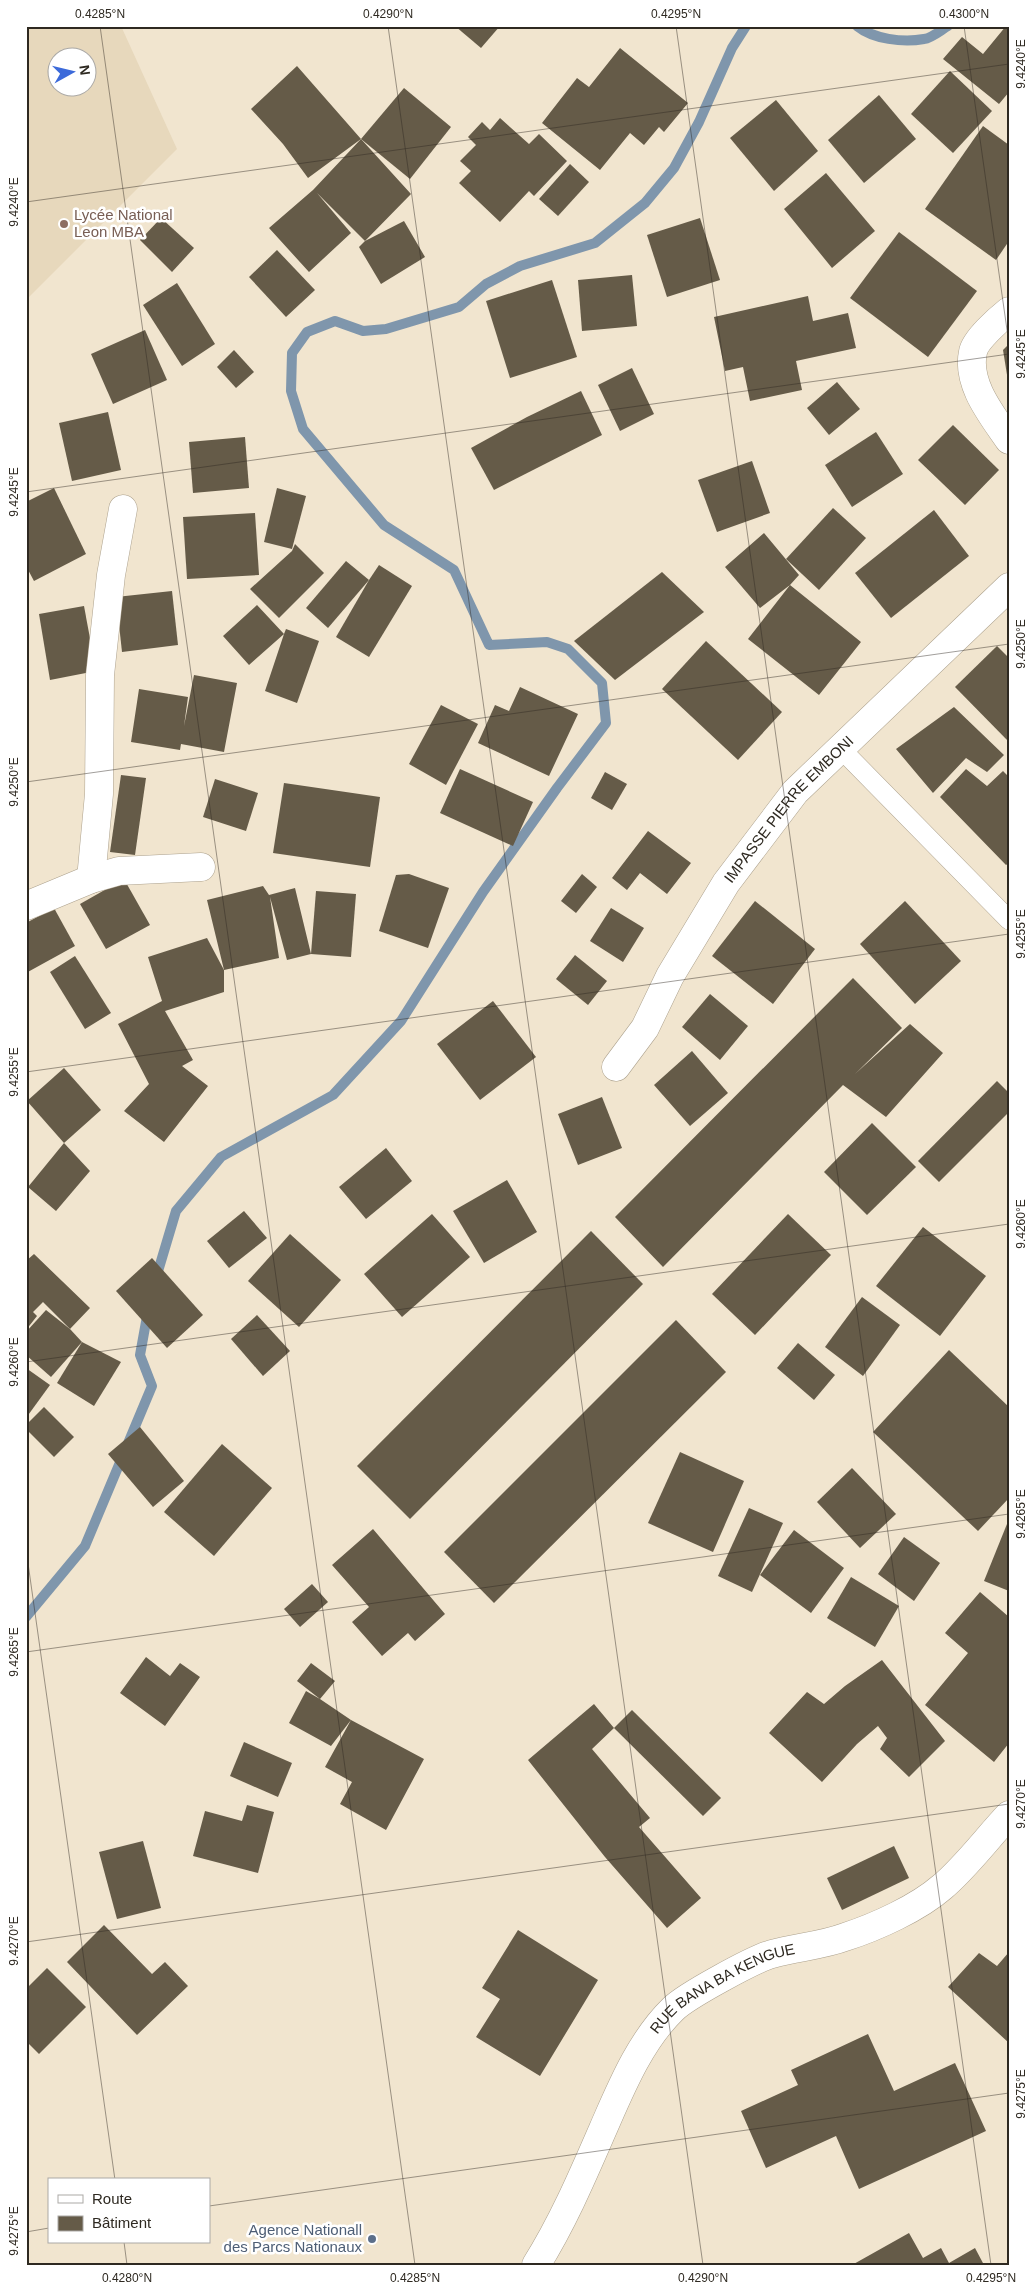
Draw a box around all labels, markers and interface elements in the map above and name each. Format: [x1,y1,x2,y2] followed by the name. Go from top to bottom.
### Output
[75,7,125,21] text: 0.4285°N
[363,7,413,21] text: 0.4290°N
[651,7,701,21] text: 0.4295°N
[939,7,989,21] text: 0.4300°N
[1014,39,1028,89] text: 9.4240°E
[48,48,98,98] north arrow
[76,64,94,76] text: N
[7,177,21,227] text: 9.4240°E
[74,206,173,240] place label: Lycée National Leon MBA
[58,218,70,230] marker: Lycée National Leon MBA
[1014,329,1028,379] text: 9.4245°E
[7,467,21,517] text: 9.4245°E
[1014,619,1028,669] text: 9.4250°E
[720,732,856,886] street label: IMPASSE PIERRE EMBONI
[7,757,21,807] text: 9.4250°E
[1014,909,1028,959] text: 9.4255°E
[7,1047,21,1097] text: 9.4255°E
[1014,1199,1028,1249] text: 9.4260°E
[7,1337,21,1387] text: 9.4260°E
[1014,1489,1028,1539] text: 9.4265°E
[7,1627,21,1677] text: 9.4265°E
[1014,1779,1028,1829] text: 9.4270°E
[7,1916,21,1966] text: 9.4270°E
[646,1940,796,2037] street label: RUE BANA BA KENGUE
[1014,2069,1028,2119] text: 9.4275°E
[48,2178,210,2244] legend
[92,2190,132,2207] text: Route
[7,2206,21,2256] text: 9.4275°E
[92,2214,152,2231] text: Bâtiment
[224,2221,362,2255] place label: Agence Nationall des Parcs Nationaux
[366,2233,378,2245] marker: Agence Nationall des Parcs Nationaux
[102,2271,152,2285] text: 0.4280°N
[390,2271,440,2285] text: 0.4285°N
[678,2271,728,2285] text: 0.4290°N
[966,2271,1016,2285] text: 0.4295°N

